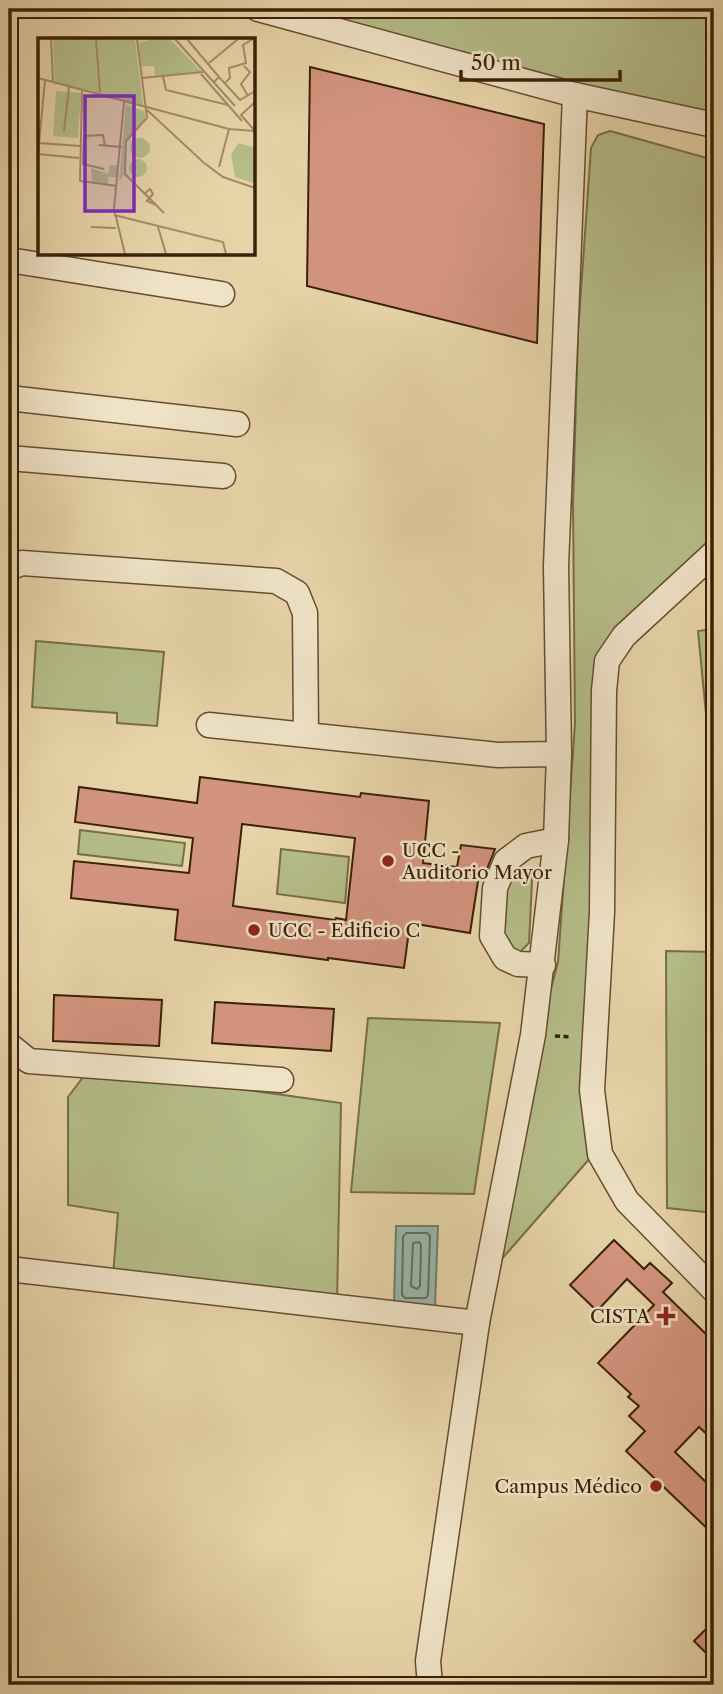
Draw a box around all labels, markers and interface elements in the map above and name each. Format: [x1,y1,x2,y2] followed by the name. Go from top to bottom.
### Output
[38,38,256,256] inset map
[461,38,620,82] scale bar
[471,50,521,75] text: 50 m
[401,839,552,884] place label: UCC - Auditorio Mayor
[380,853,396,869] marker: UCC - Auditorio Mayor
[268,919,420,942] place label: UCC - Edificio C
[246,922,262,938] marker: UCC - Edificio C
[590,1305,651,1328] place label: CISTA
[656,1306,676,1326] marker: CISTA
[495,1475,642,1498] place label: Campus Médico
[648,1478,664,1494] marker: Campus Médico

